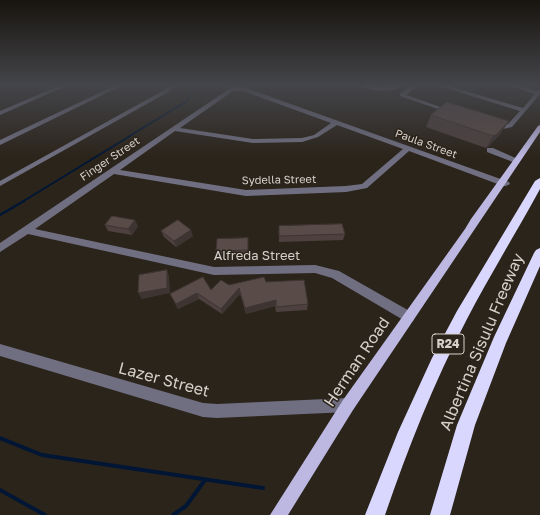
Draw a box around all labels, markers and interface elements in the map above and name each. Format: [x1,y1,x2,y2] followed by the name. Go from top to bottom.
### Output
[393,127,459,161] street label: Paula Street
[78,134,142,184] street label: Finger Street
[242,173,316,187] street label: Sydella Street
[214,248,300,264] street label: Alfreda Street
[436,251,528,433] street label: Albertina Sisulu Freeway
[320,314,394,410] street label: Herman Road
[432,334,464,354] road number: R24
[116,359,212,401] street label: Lazer Street

